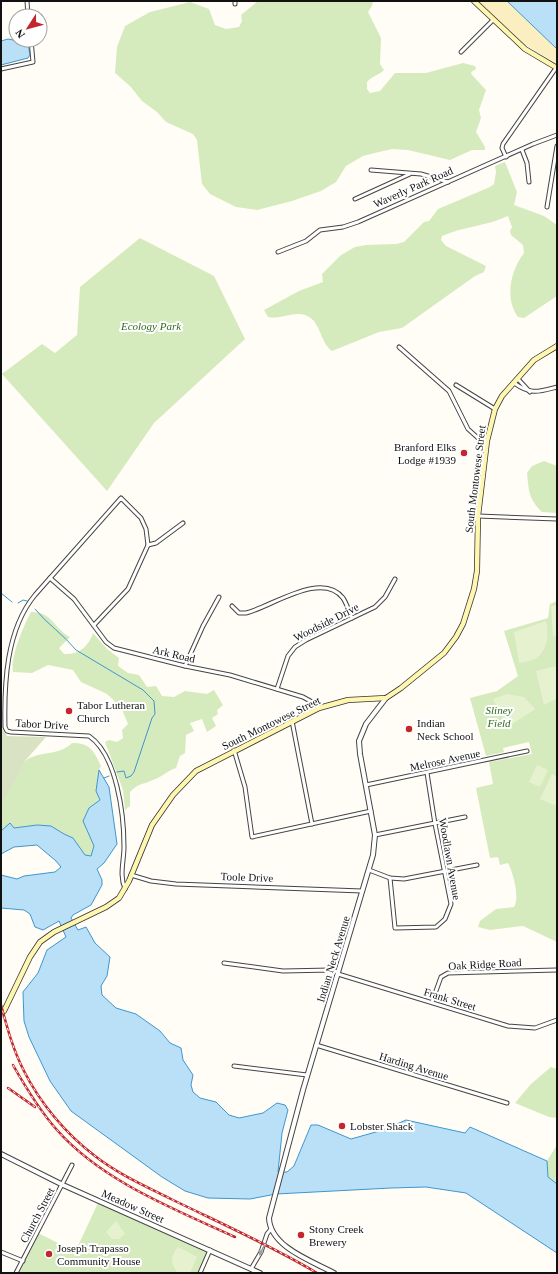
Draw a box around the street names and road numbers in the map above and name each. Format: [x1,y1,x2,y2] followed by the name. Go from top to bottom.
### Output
[371,164,455,210] street label: Waverly Park Road
[462,425,488,533] street label: South Montowese Street
[291,600,361,644] street label: Woodside Drive
[152,643,197,665] street label: Ark Road
[220,694,322,752] street label: South Montowese Street
[15,717,69,731] street label: Tabor Drive
[409,747,481,773] street label: Melrose Avenue
[437,817,463,901] street label: Woodlawn Avenue
[220,870,274,884] street label: Toole Drive
[314,914,352,1004] street label: Indian Neck Avenue
[448,956,522,972] street label: Oak Ridge Road
[422,985,478,1013] street label: Frank Street
[378,1050,450,1082] street label: Harding Avenue
[17,1185,57,1245] street label: Church Street
[100,1187,166,1225] street label: Meadow Street

